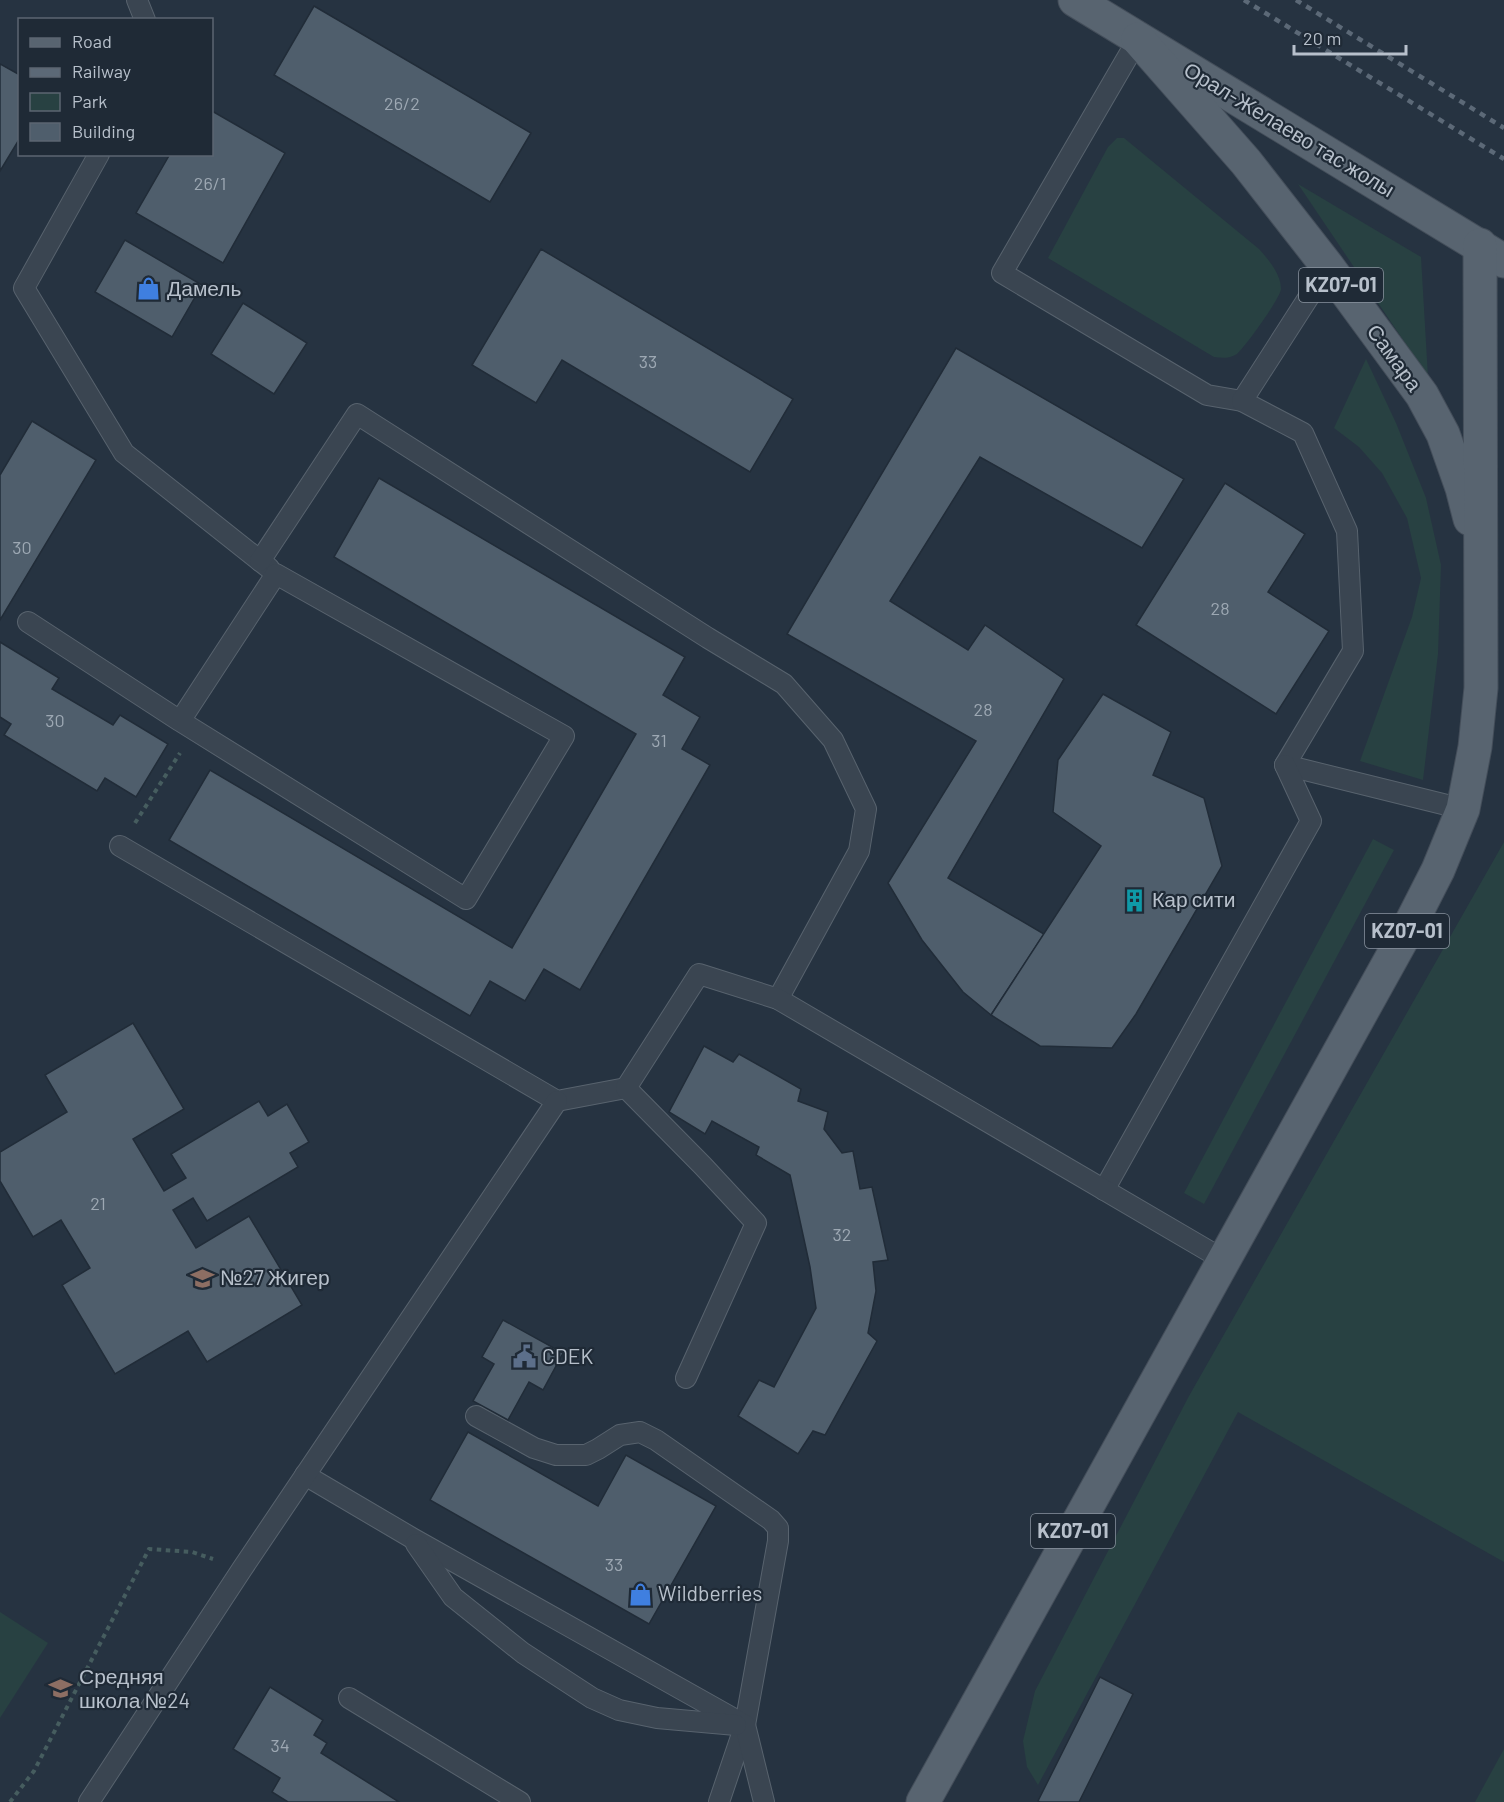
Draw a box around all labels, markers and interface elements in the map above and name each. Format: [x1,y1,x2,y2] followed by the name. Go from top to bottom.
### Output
[18,18,213,156] legend
[1294,18,1406,56] scale bar
[1303,27,1341,49] text: 20 m
[72,30,112,52] text: Road
[1180,56,1400,202] street label: Орал-Желаево тас жолы
[72,60,131,82] text: Railway
[72,90,107,112] text: Park
[384,92,420,114] house number: 26/2
[72,120,135,142] text: Building
[194,172,226,194] house number: 26/1
[1299,268,1383,302] road number: KZ07-01
[167,275,242,300] place label: Дамель
[136,276,162,302] shop icon: Дамель
[1363,319,1428,396] street label: Самара
[639,350,657,372] house number: 33
[12,536,32,558] house number: 30
[1210,597,1230,619] house number: 28
[973,698,993,720] house number: 28
[45,709,65,731] house number: 30
[651,729,667,751] house number: 31
[1152,886,1235,911] place label: Кар сити
[1121,887,1147,913] building icon: Кар сити
[1365,914,1449,948] road number: KZ07-01
[90,1192,106,1214] house number: 21
[833,1223,851,1245] house number: 32
[220,1264,330,1289] place label: №27 Жигер
[189,1265,215,1291] school or university icon: №27 Жигер
[542,1343,593,1368] place label: CDEK
[511,1344,537,1370] public building icon: CDEK
[1031,1514,1115,1548] road number: KZ07-01
[605,1553,623,1575] house number: 33
[658,1580,762,1605] place label: Wildberries
[627,1581,653,1607] shop icon: Wildberries
[79,1663,190,1712] place label: Средняя школа №24
[48,1676,74,1702] school or university icon: Средняя школа №24
[270,1734,290,1756] house number: 34

